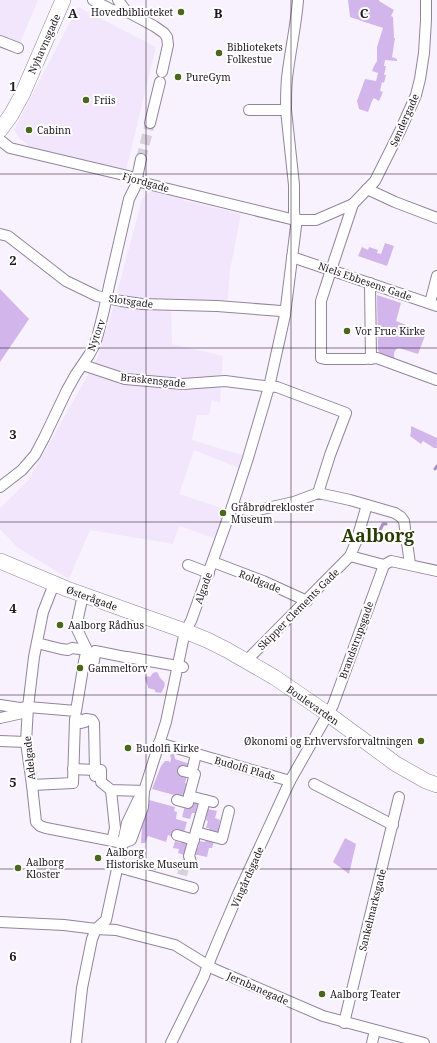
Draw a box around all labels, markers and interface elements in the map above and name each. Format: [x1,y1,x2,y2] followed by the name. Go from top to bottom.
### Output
[68,4,78,22] text: A
[214,4,223,22] text: B
[360,4,369,22] text: C
[91,5,173,19] place label: Hovedbiblioteket
[176,7,186,17] marker: Hovedbiblioteket
[24,12,64,76] street label: Nyhavnsgade
[227,40,283,66] place label: Bibliotekets Folkestue
[214,48,224,58] marker: Bibliotekets Folkestue
[186,70,231,84] place label: PureGym
[173,72,183,82] marker: PureGym
[9,77,17,95] text: 1
[386,91,422,149] street label: Søndergade
[94,93,116,107] place label: Friis
[81,95,91,105] marker: Friis
[37,123,72,137] place label: Cabinn
[24,125,34,135] marker: Cabinn
[121,169,171,195] street label: Fjordgade
[9,251,17,269] text: 2
[316,258,414,304] street label: Niels Ebbesens Gade
[108,291,154,311] street label: Slotsgade
[84,317,108,353] street label: Nytorv
[355,324,425,338] place label: Vor Frue Kirke
[342,326,352,336] marker: Vor Frue Kirke
[120,370,186,390] street label: Braskensgade
[9,425,17,443] text: 3
[231,500,314,526] place label: Gråbrødrekloster Museum
[218,508,228,518] marker: Gråbrødrekloster Museum
[342,523,415,547] district label: Aalborg
[254,565,342,653] street label: Skipper Clements Gade
[237,566,283,596] street label: Roldgade
[191,570,215,606] street label: Algade
[64,582,120,614] street label: Østerågade
[9,599,17,617] text: 4
[335,599,377,681] street label: Brandstrupsgade
[68,618,144,632] place label: Aalborg Rådhus
[55,620,65,630] marker: Aalborg Rådhus
[88,661,148,675] place label: Gammeltorv
[75,663,85,673] marker: Gammeltorv
[284,682,343,729] street label: Boulevarden
[244,734,414,748] place label: Økonomi og Erhvervsforvaltningen
[20,735,38,781] street label: Adelgade
[416,736,426,746] marker: Økonomi og Erhvervsforvaltningen
[136,741,199,755] place label: Budolfi Kirke
[123,743,133,753] marker: Budolfi Kirke
[213,753,277,783] street label: Budolfi Plads
[9,773,17,791] text: 5
[227,844,267,910] street label: Vingårdsgade
[106,845,199,871] place label: Aalborg Historiske Museum
[93,853,103,863] marker: Aalborg Historiske Museum
[26,855,64,881] place label: Aalborg Kloster
[13,863,23,873] marker: Aalborg Kloster
[355,867,389,953] street label: Sankelmarksgade
[9,947,17,965] text: 6
[224,968,291,1008] street label: Jernbanegade
[330,987,401,1001] place label: Aalborg Teater
[317,989,327,999] marker: Aalborg Teater

